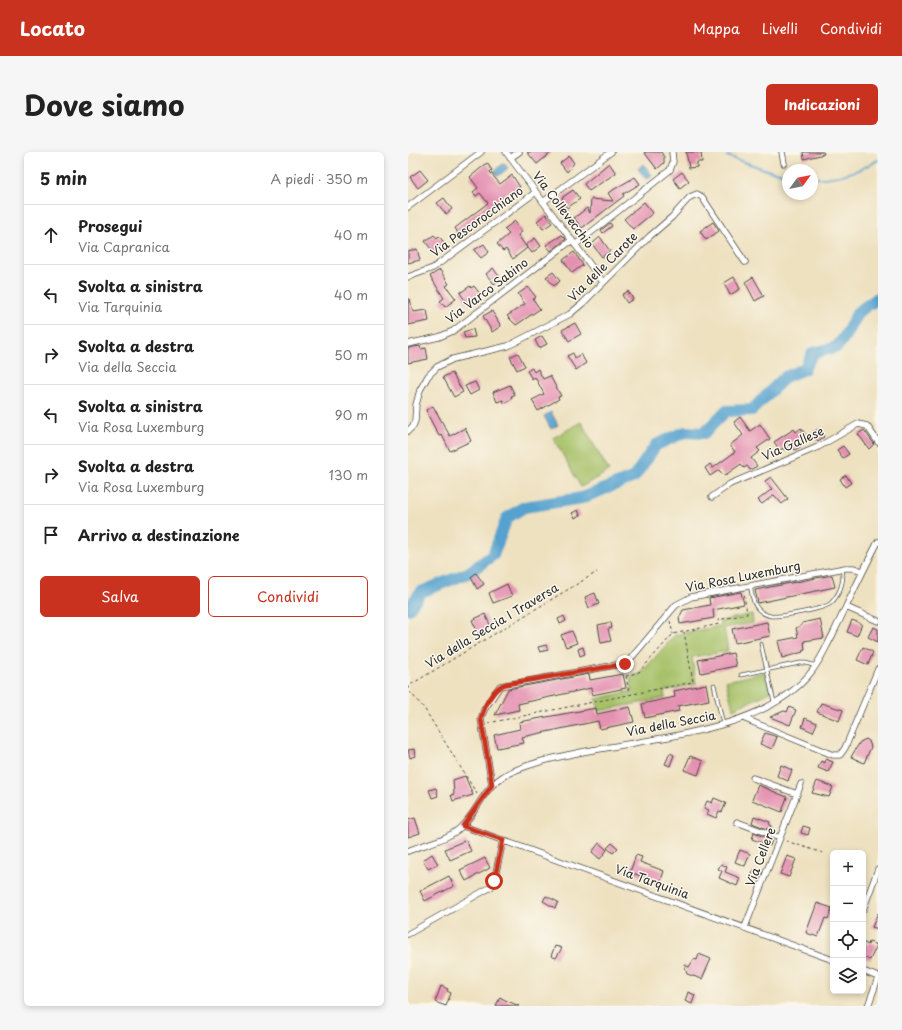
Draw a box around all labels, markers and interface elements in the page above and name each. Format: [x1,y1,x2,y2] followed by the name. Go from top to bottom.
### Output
[20,14,85,42] text: Locato
[693,18,740,39] text: Mappa
[762,18,798,39] text: Livelli
[820,18,882,39] text: Condividi
[24,83,185,126] text: Dove siamo
[766,84,878,125] button: Indicazioni
[782,164,818,200] north arrow
[40,165,87,191] text: 5 min
[529,167,599,252] street label: Via Collevecchio
[270,169,368,188] text: A piedi · 350 m
[426,181,527,261] street label: Via Pescorocchiano
[78,214,142,237] text: Prosegui
[40,224,62,246] icon: ahead
[334,225,368,244] text: 40 m
[563,227,641,305] street label: Via delle Carote
[78,237,170,256] text: Via Capranica
[441,253,532,327] street label: Via Varco Sabino
[78,274,203,297] text: Svolta a sinistra
[40,284,62,306] icon: left
[334,285,368,304] text: 40 m
[78,297,162,316] text: Via Tarquinia
[78,334,194,357] text: Svolta a destra
[40,344,62,366] icon: right
[334,345,368,364] text: 50 m
[78,357,176,376] text: Via della Seccia
[78,394,203,417] text: Svolta a sinistra
[40,404,62,426] icon: left
[335,405,368,424] text: 90 m
[78,417,204,436] text: Via Rosa Luxemburg
[759,421,826,465] street label: Via Gallese
[78,454,194,477] text: Svolta a destra
[40,464,62,486] icon: right
[329,465,368,484] text: 130 m
[78,477,204,496] text: Via Rosa Luxemburg
[78,523,240,546] text: Arrivo a destinazione
[40,524,62,546] icon: arrive
[684,556,802,596] street label: Via Rosa Luxemburg
[40,576,200,617] button: Salva
[208,576,368,617] button: Condividi
[422,578,562,672] street label: Via della Seccia I Traversa
[616,655,634,673] route end
[625,705,718,741] street label: Via della Seccia
[740,824,780,889] street label: Via Cellere
[830,850,866,994] map controls
[830,850,866,886] button: +
[613,859,693,903] street label: Via Tarquinia
[485,872,503,890] route start
[830,886,866,922] button: −
[830,922,866,958] button: locate
[830,958,866,994] button: layers

